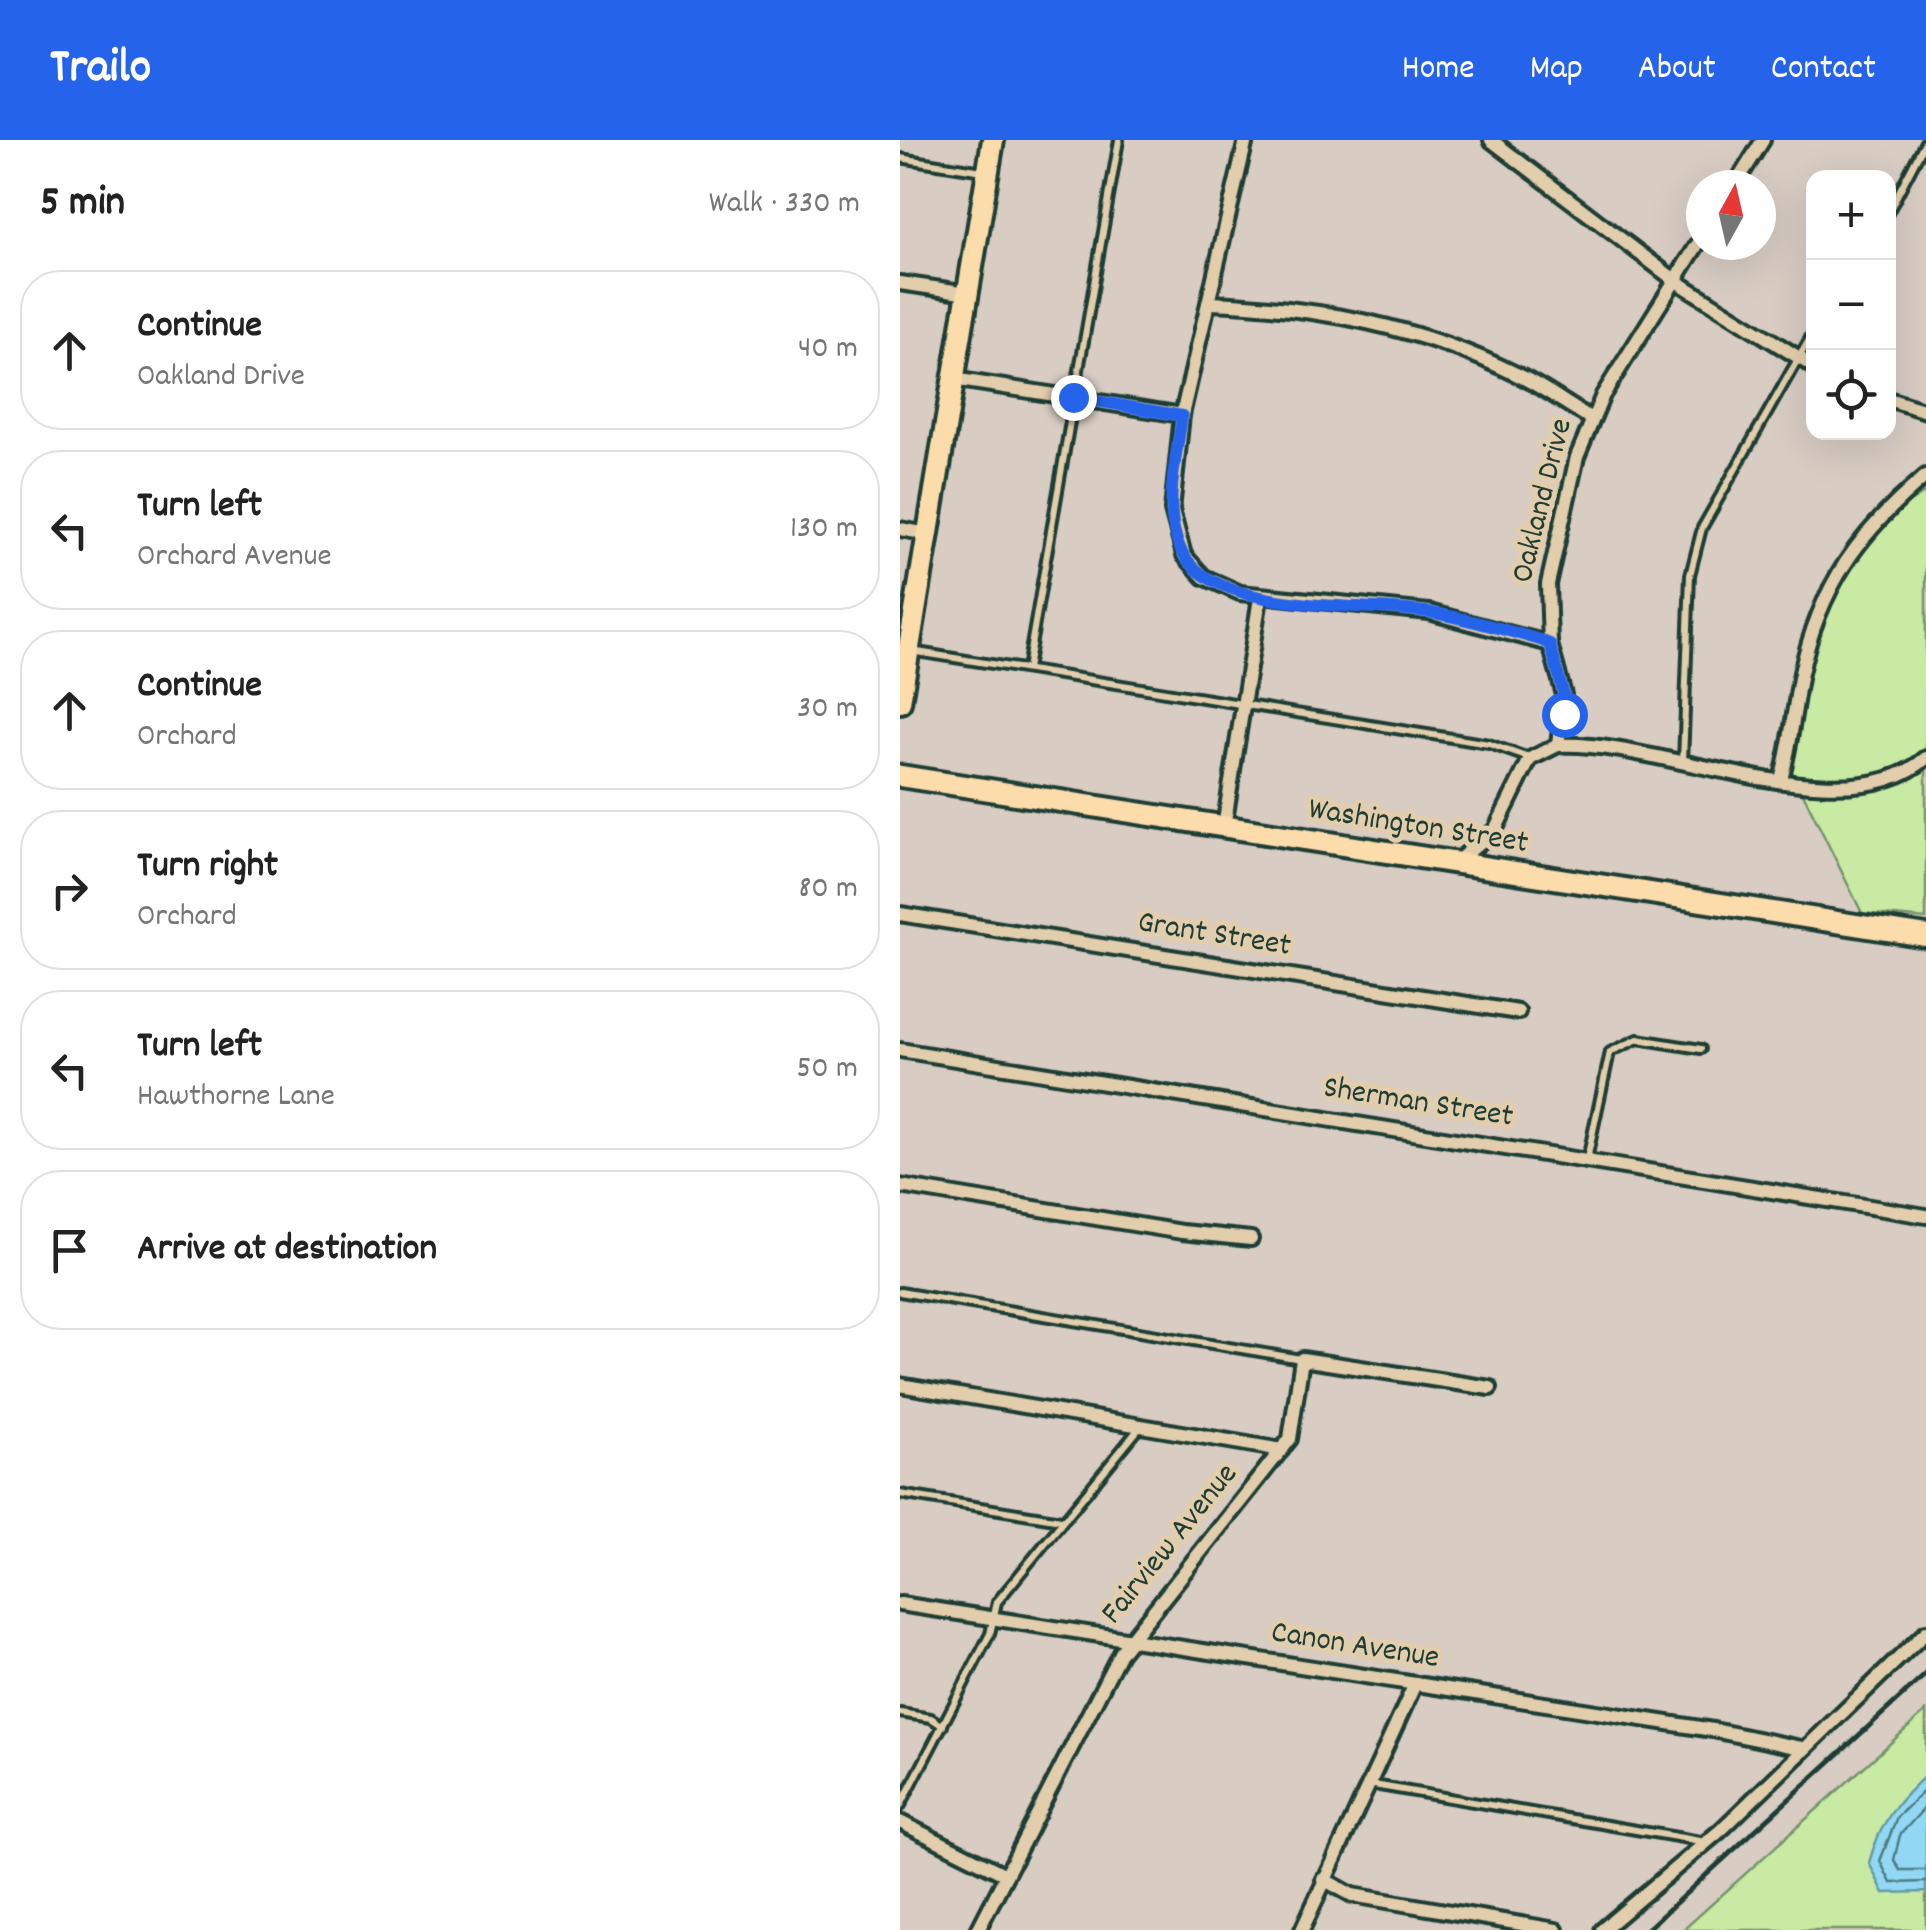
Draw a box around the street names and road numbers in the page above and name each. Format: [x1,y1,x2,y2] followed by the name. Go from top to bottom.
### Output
[1501,414,1587,588] street label: Oakland Drive
[1305,788,1531,868] street label: Washington Street
[1134,901,1294,971] street label: Grant Street
[1320,1066,1516,1142] street label: Sherman Street
[1092,1454,1250,1636] street label: Fairview Avenue
[1268,1611,1442,1683] street label: Canon Avenue

